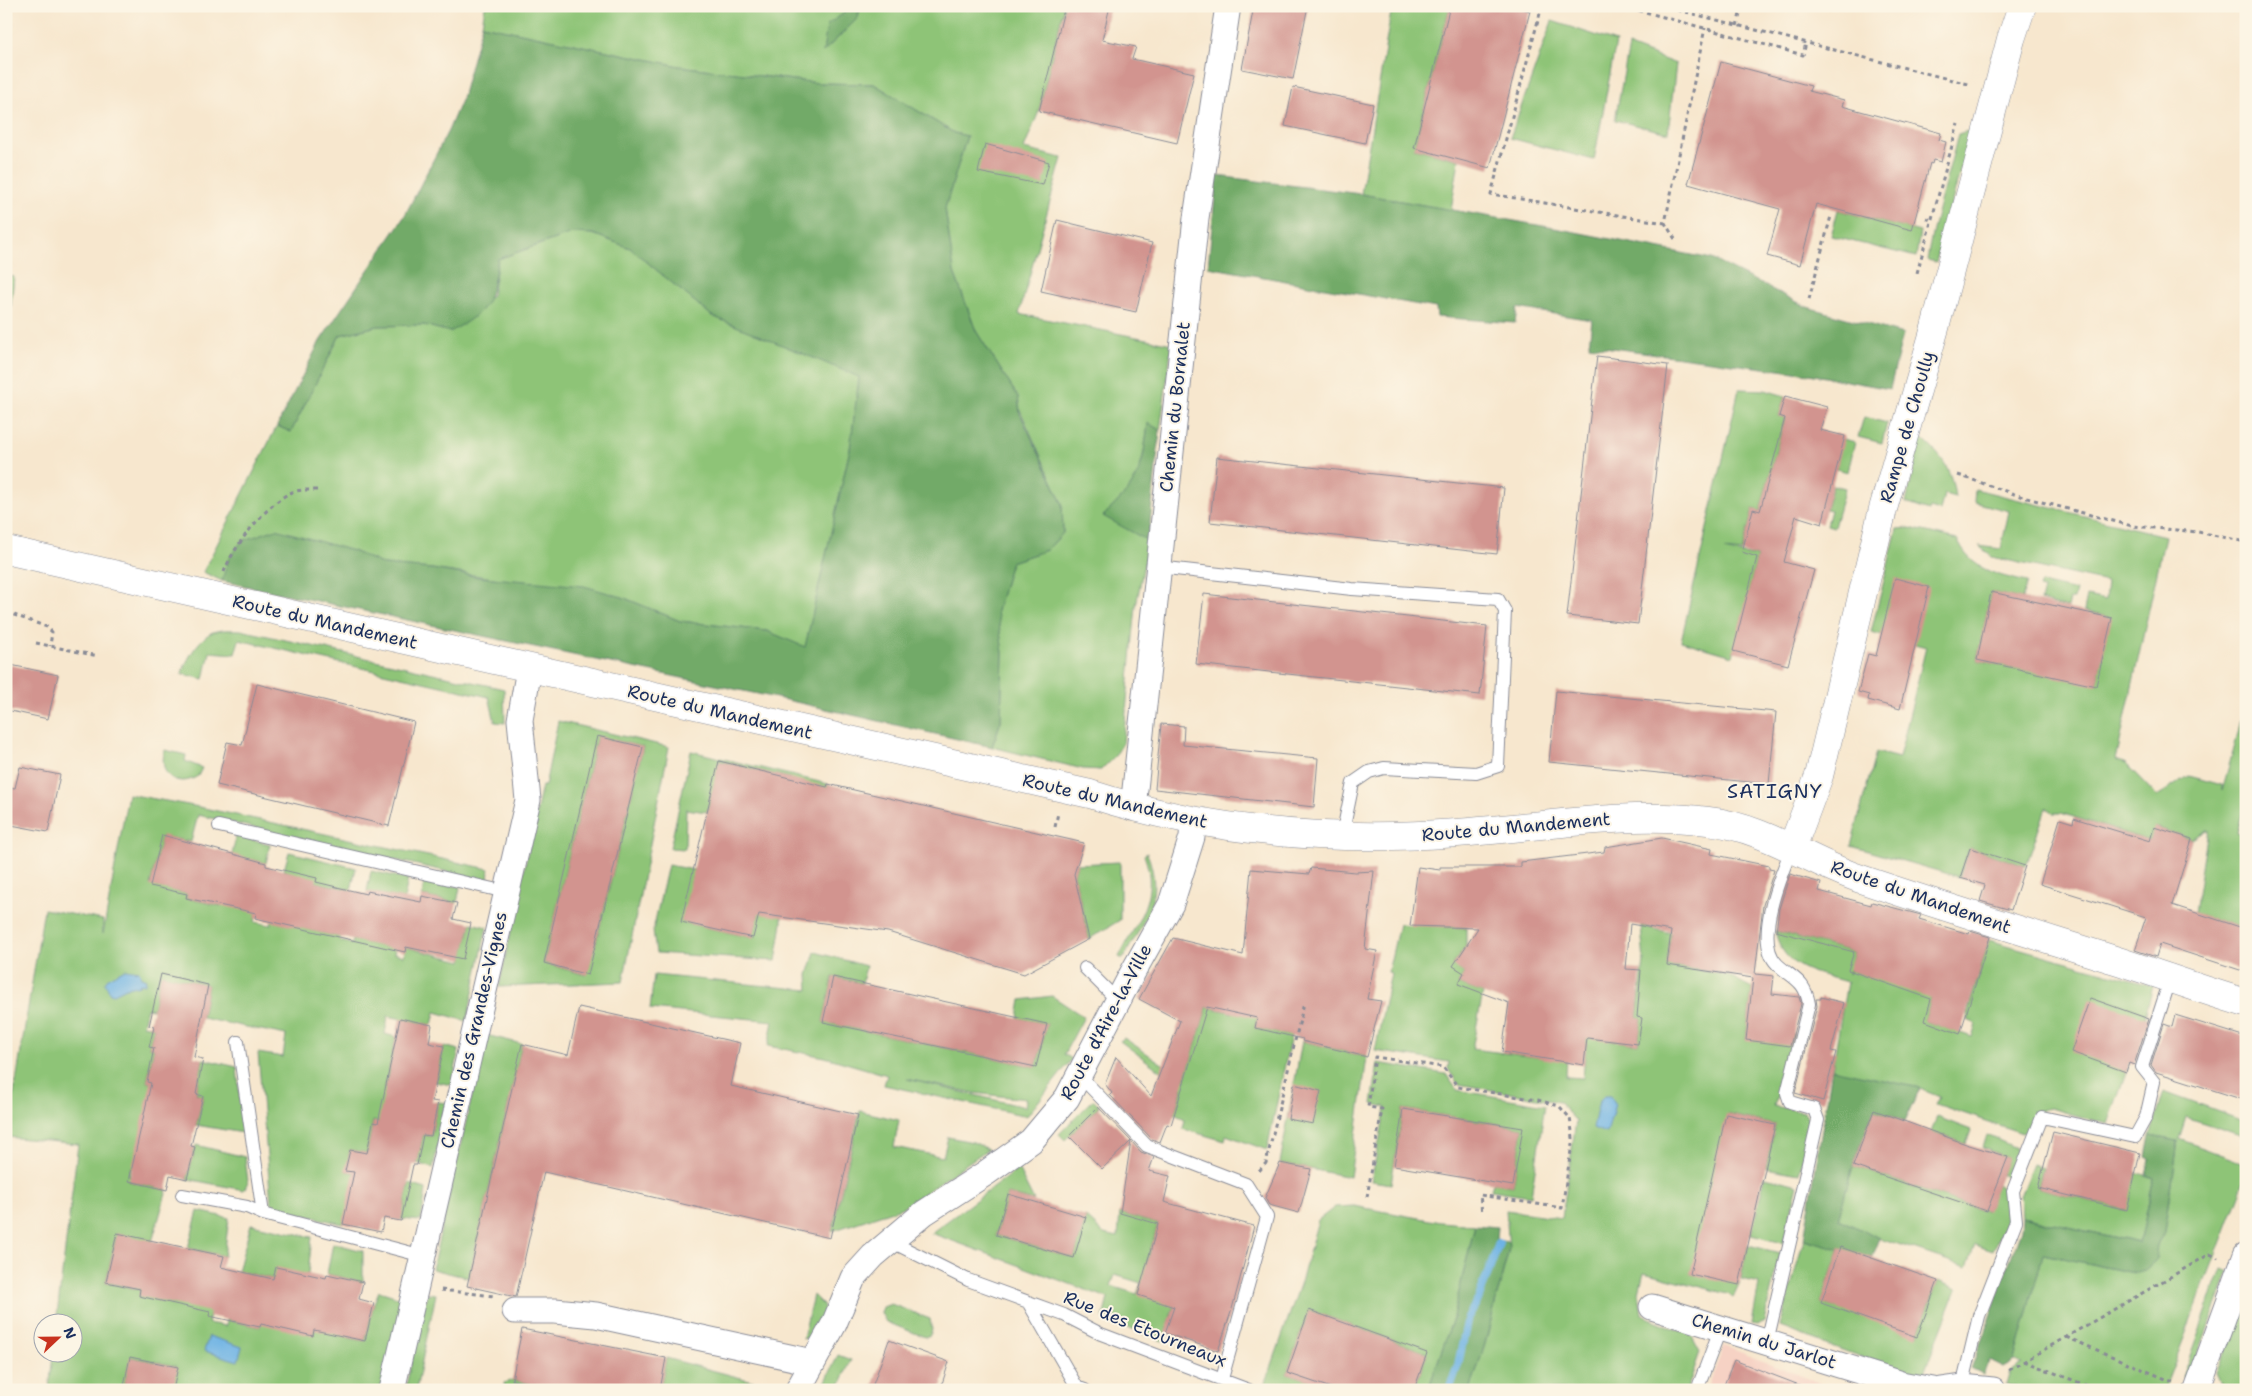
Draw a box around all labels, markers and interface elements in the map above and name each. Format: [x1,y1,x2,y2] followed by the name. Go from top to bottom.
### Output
[1154,321,1196,493] street label: Chemin du Bornalet
[1874,348,1940,506] street label: Rampe de Choully
[230,589,420,655] street label: Route du Mandement
[625,679,815,745] street label: Route du Mandement
[1020,768,1210,834] street label: Route du Mandement
[1727,778,1823,804] district label: SATIGNY
[1421,807,1611,847] street label: Route du Mandement
[1828,855,2015,939] street label: Route du Mandement
[435,909,513,1151] street label: Chemin des Grandes-Vignes
[1055,940,1157,1104] street label: Route d'Aire-la-Ville
[1060,1285,1230,1373] street label: Rue des Etourneaux
[1689,1308,1839,1374] street label: Chemin du Jarlot
[32,1314,82,1364] north arrow
[60,1325,80,1342] text: N

